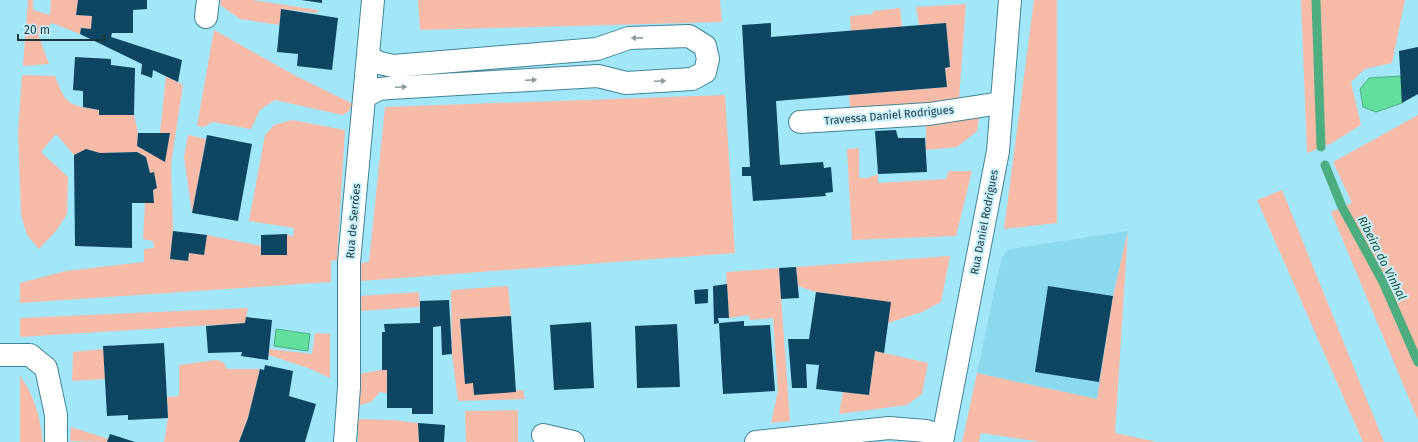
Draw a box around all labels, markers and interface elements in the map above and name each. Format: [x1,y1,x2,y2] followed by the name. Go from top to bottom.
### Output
[18,16,104,42] scale bar
[24,23,50,37] text: 20 m
[630,35,643,41] one-way arrow
[525,76,537,83] one-way arrow
[654,78,667,84] one-way arrow
[395,84,408,90] one-way arrow
[824,103,954,128] street label: Travessa Daniel Rodrigues
[968,169,1001,276] street label: Rua Daniel Rodrigues
[344,183,363,259] street label: Rua de Serrões
[1355,214,1409,302] water label: Ribeira do Vinhal

